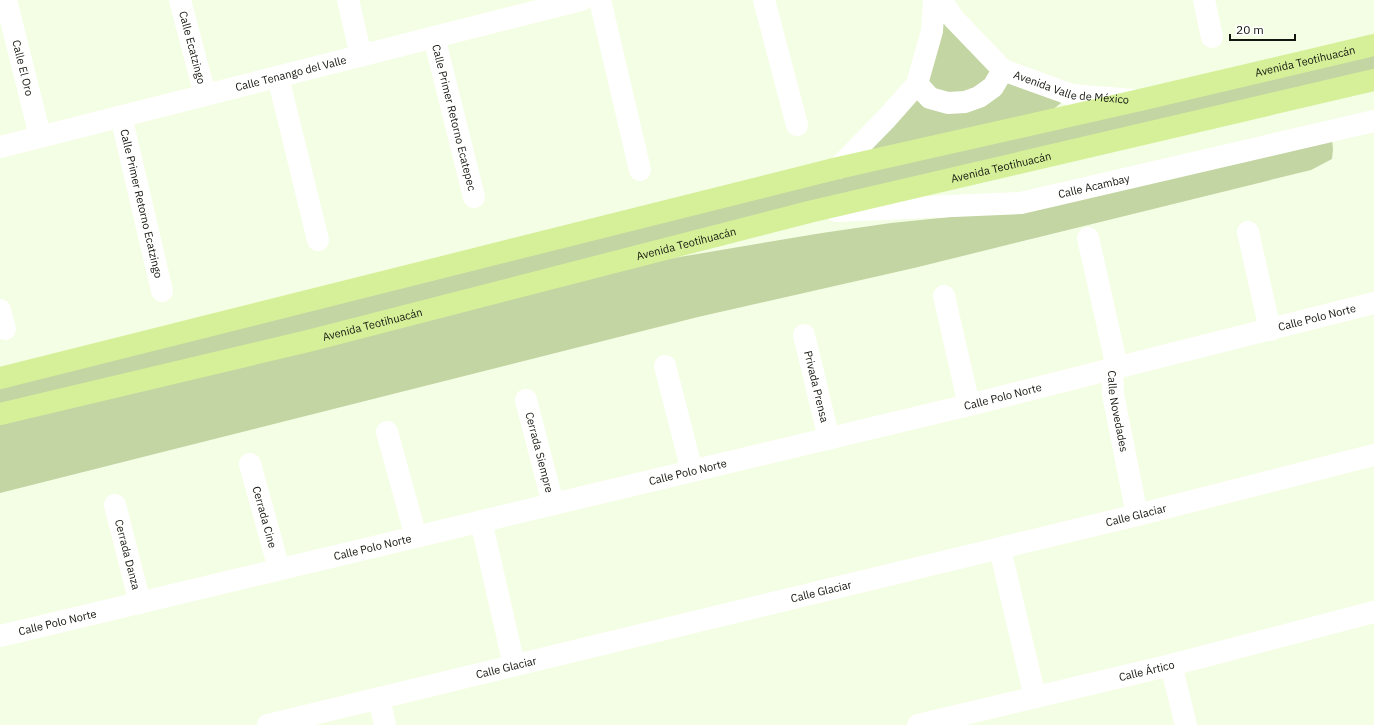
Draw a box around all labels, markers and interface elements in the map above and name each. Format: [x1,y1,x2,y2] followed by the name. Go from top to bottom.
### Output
[176,9,209,85] street label: Calle Ecatzingo
[1230,16,1295,42] scale bar
[1236,22,1264,37] text: 20 m
[9,38,37,97] street label: Calle El Oro
[429,43,479,193] street label: Calle Primer Retorno Ecatepec
[1254,43,1357,80] street label: Avenida Teotihuacán
[234,53,348,94] street label: Calle Tenango del Valle
[1012,67,1130,107] street label: Avenida Valle de México
[117,128,166,280] street label: Calle Primer Retorno Ecatzingo
[949,149,1052,186] street label: Avenida Teotihuacán
[1057,171,1132,201] street label: Calle Acambay
[635,224,738,263] street label: Avenida Teotihuacán
[1277,301,1357,334] street label: Calle Polo Norte
[321,305,424,344] street label: Avenida Teotihuacán
[801,349,832,424] street label: Privada Prensa
[1105,370,1131,453] street label: Calle Novedades
[963,380,1043,413] street label: Calle Polo Norte
[522,410,557,494] street label: Cerrada Siempre
[647,456,728,488] street label: Calle Polo Norte
[249,485,280,550] street label: Cerrada Cine
[1104,501,1168,529] street label: Calle Glaciar
[112,518,143,591] street label: Cerrada Danza
[332,531,413,563] street label: Calle Polo Norte
[789,577,853,605] street label: Calle Glaciar
[17,606,98,638] street label: Calle Polo Norte
[474,653,538,682] street label: Calle Glaciar
[1117,657,1176,684] street label: Calle Ártico

